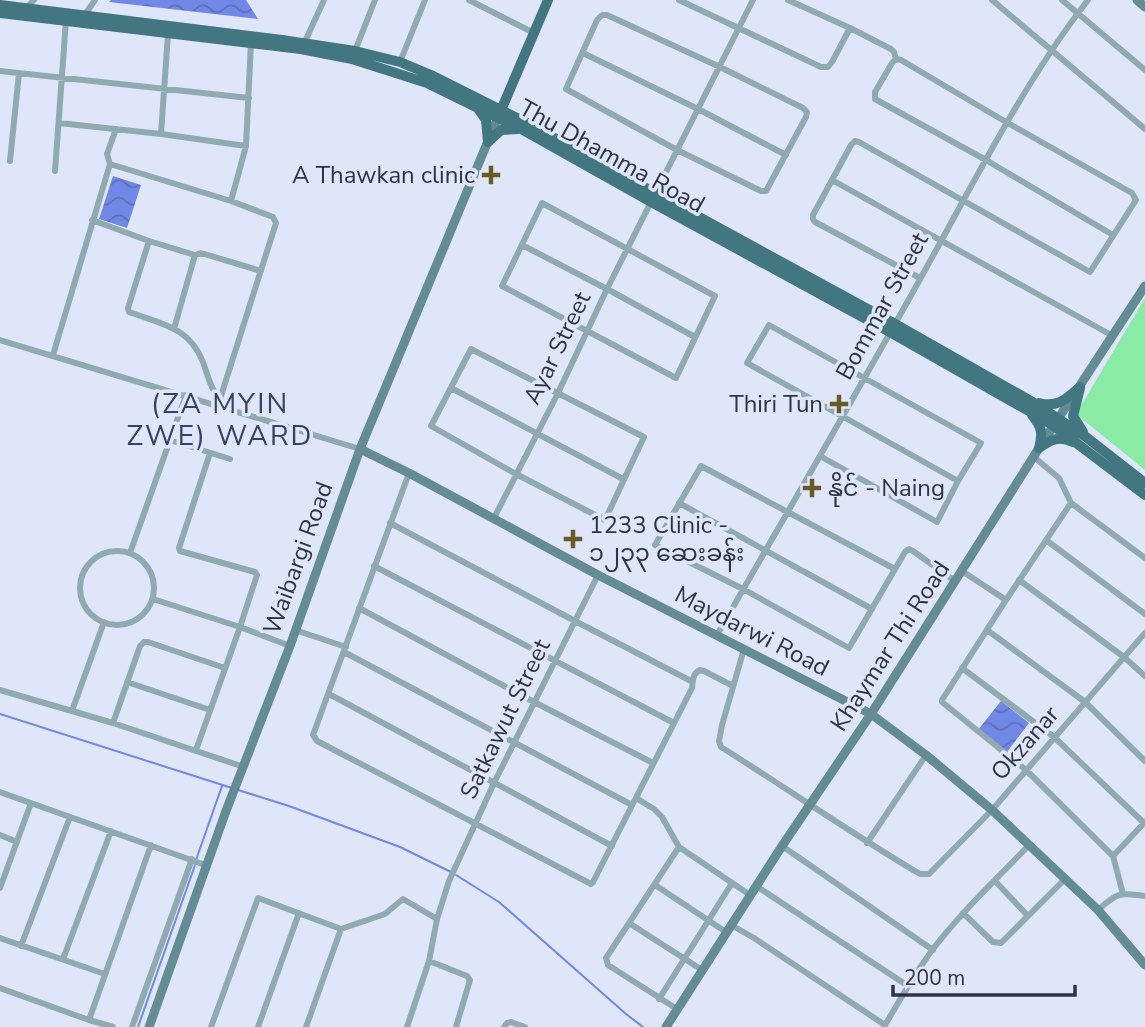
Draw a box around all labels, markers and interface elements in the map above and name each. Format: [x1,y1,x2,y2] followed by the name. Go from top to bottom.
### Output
[513,92,711,220] street label: Thu Dhamma Road
[292,159,475,191] place label: A Thawkan clinic
[481,165,501,185] marker: A Thawkan clinic
[828,226,936,385] street label: Bommar Street
[516,286,598,410] street label: Ayar Street
[127,385,313,455] district label: (ZA MYIN ZWE) WARD
[729,388,823,420] place label: Thiri Tun
[829,394,849,414] marker: Thiri Tun
[828,472,945,507] place label: နိုင် - Naing
[256,477,340,639] street label: Waibargi Road
[802,478,822,498] marker: နိုင် - Naing
[589,509,744,572] place label: 1233 Clinic - ၁၂၃၃ ဆေးခန်း
[563,529,583,549] marker: 1233 Clinic - ၁၂၃၃ ဆေးခန်း
[823,555,957,737] street label: Khaymar Thi Road
[669,578,835,684] street label: Maydarwi Road
[452,633,558,804] street label: Satkawut Street
[984,699,1067,787] street label: Okzanar
[893,954,1075,998] scale bar
[904,964,965,992] text: 200 m

